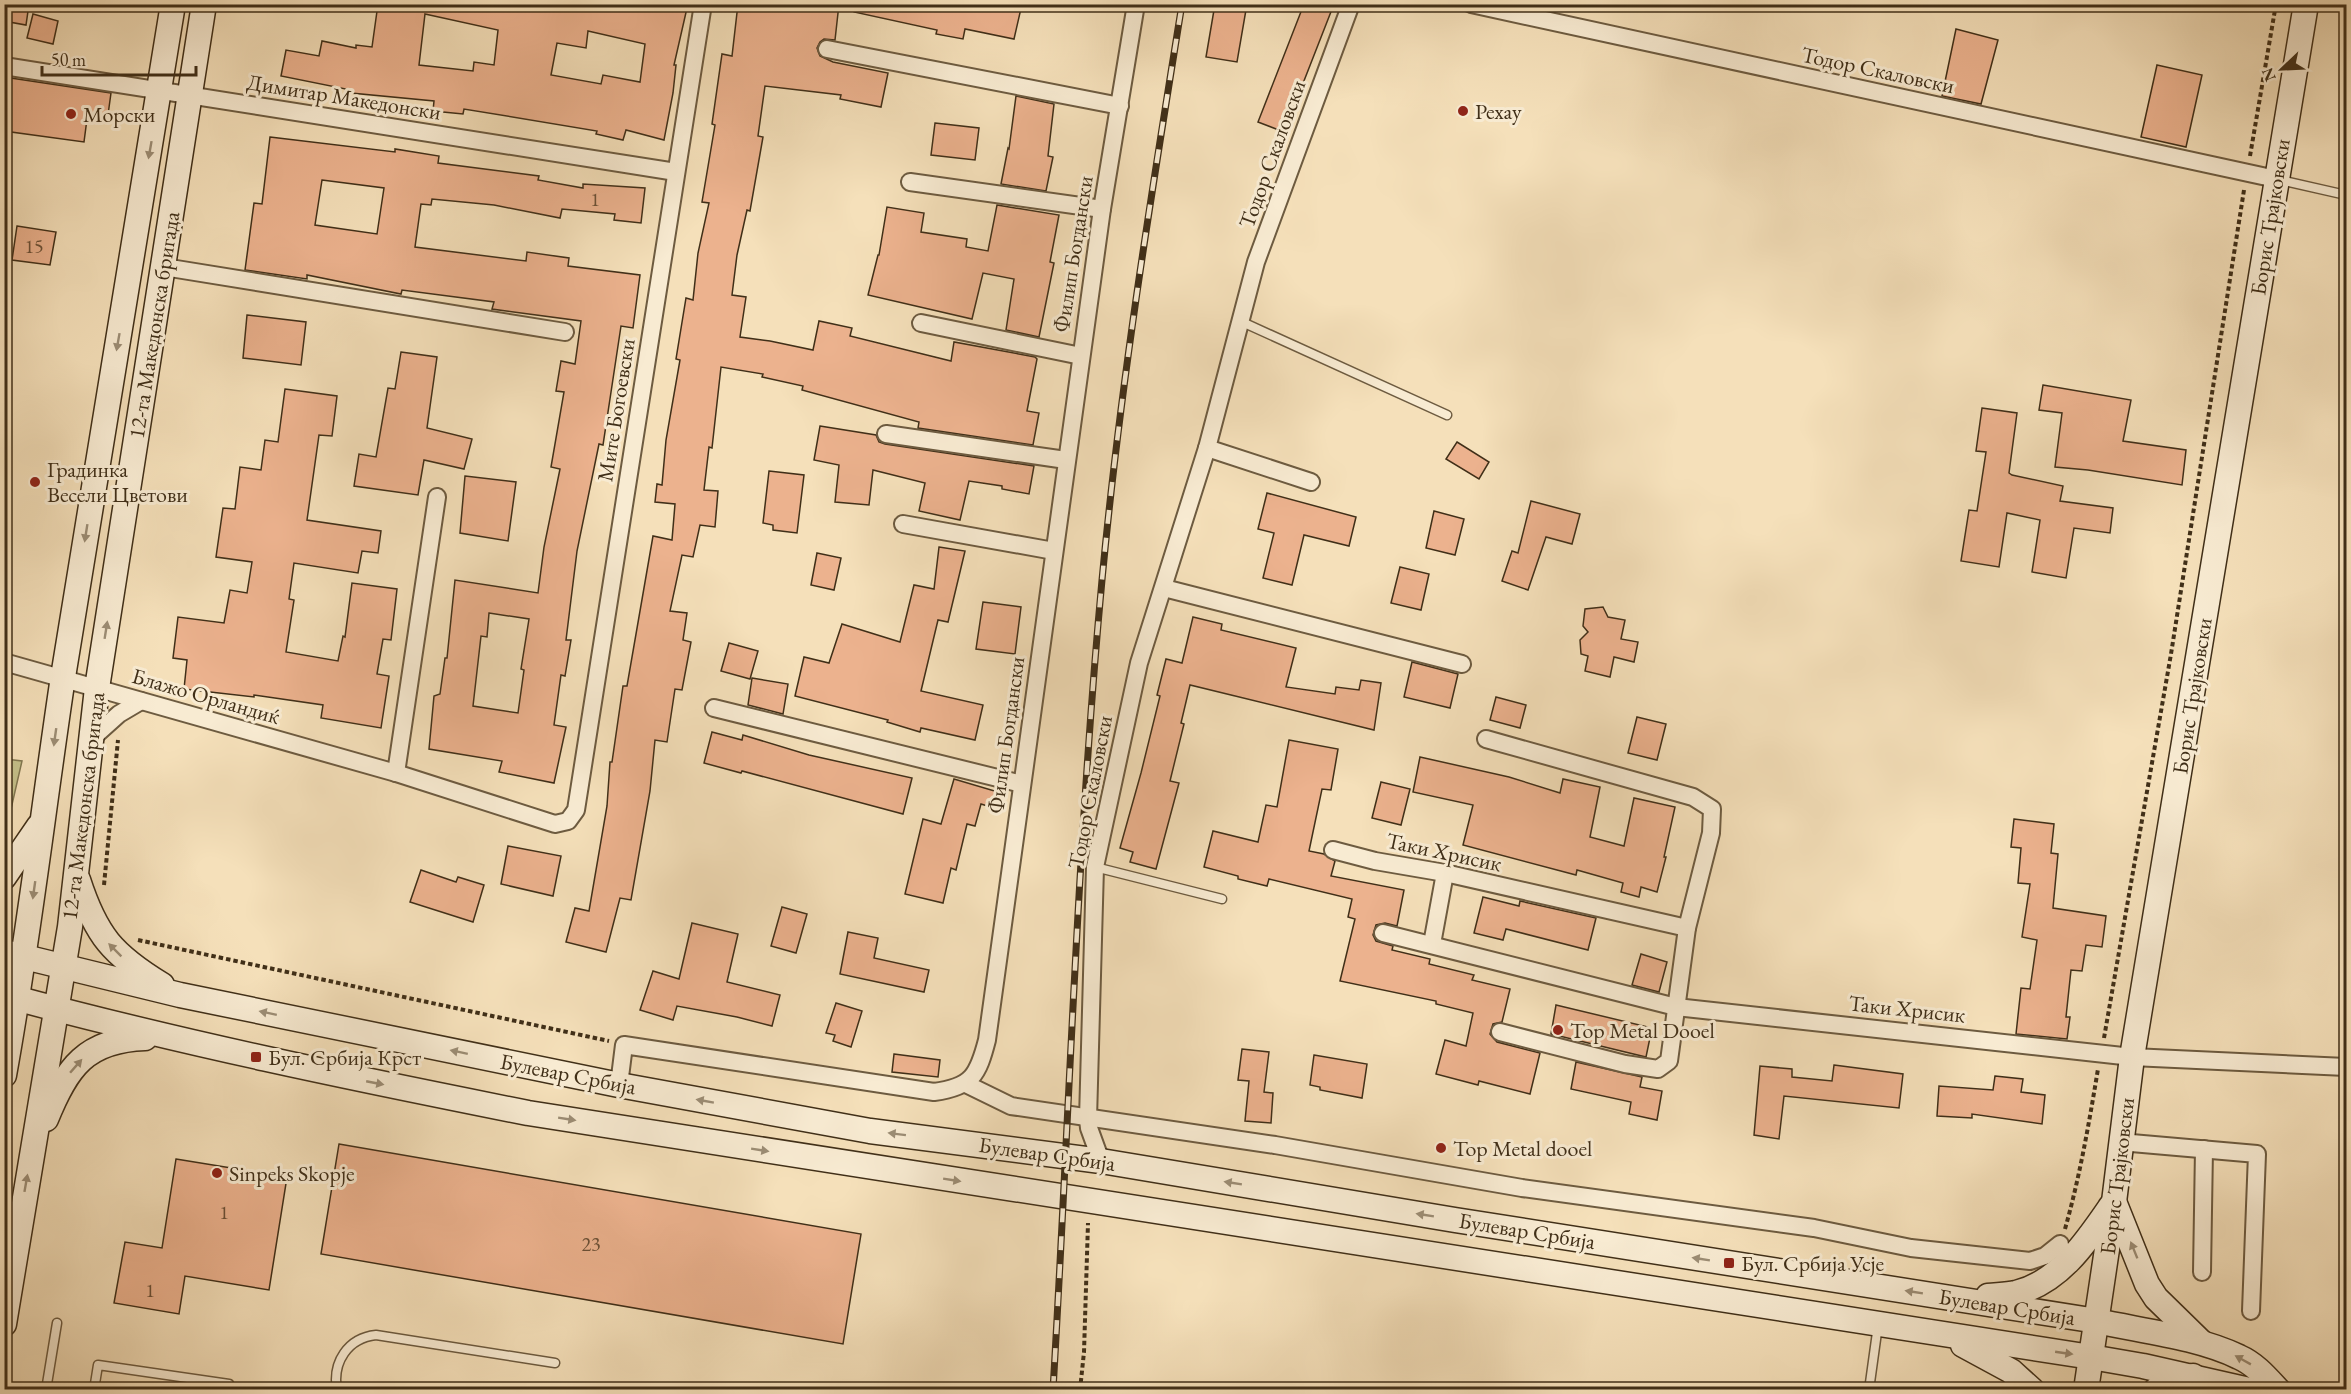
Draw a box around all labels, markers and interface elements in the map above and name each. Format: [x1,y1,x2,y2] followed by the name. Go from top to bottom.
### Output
[42,39,196,77] scale bar
[2252,39,2312,99] north arrow
[1799,40,1957,100] street label: Тодор Скаловски
[51,48,86,71] text: 50 m
[2256,65,2281,85] text: N
[245,67,443,127] street label: Димитар Македонски
[1232,76,1312,232] street label: Тодор Скаловски
[1475,97,1522,126] place label: Рехау
[83,100,156,129] place label: Морски
[1456,104,1470,118] marker: Рехау
[64,107,78,121] marker: Морски
[2243,136,2297,297] street label: Борис Трајковски
[146,140,155,159] one-way arrow
[1046,173,1100,334] street label: Филип Богдански
[590,186,600,212] house number: 1
[122,209,186,441] street label: 12-та Македонска бригада
[24,233,44,259] house number: 15
[113,333,122,352] one-way arrow
[590,336,642,484] street label: Мите Богоевски
[47,455,188,509] place label: Градинка Весели Цветови
[28,475,42,489] marker: Градинка Весели Цветови
[81,524,90,543] one-way arrow
[2165,615,2219,776] street label: Борис Трајковски
[102,621,111,640] one-way arrow
[981,654,1031,815] street label: Филип Богдански
[129,661,284,731] street label: Блажо Орландиќ
[55,690,111,922] street label: 12-та Македонска бригада
[1061,712,1119,871] street label: Тодор Скаловски
[50,728,59,747] one-way arrow
[1384,826,1505,878] street label: Таки Хрисик
[29,880,38,899] one-way arrow
[108,944,122,958] one-way arrow
[1847,988,1967,1030] street label: Таки Хрисик
[258,1008,277,1017] one-way arrow
[1570,1016,1715,1045] place label: Top Metal Dooel
[1551,1023,1565,1037] marker: Top Metal Dooel
[268,1043,421,1072] place label: Бул. Србија Крст
[449,1047,468,1057] one-way arrow
[498,1047,639,1101] street label: Булевар Србија
[249,1050,263,1064] marker: Бул. Србија Крст
[69,1058,83,1073] one-way arrow
[366,1079,385,1088] one-way arrow
[2093,1095,2141,1256] street label: Борис Трајковски
[696,1096,715,1105] one-way arrow
[558,1115,577,1124] one-way arrow
[888,1129,907,1139] one-way arrow
[977,1130,1118,1178] street label: Булевар Србија
[1453,1134,1592,1163] place label: Top Metal dooel
[1434,1141,1448,1155] marker: Top Metal dooel
[750,1145,769,1154] one-way arrow
[229,1159,355,1188] place label: Sinpeks Skopje
[210,1166,224,1180] marker: Sinpeks Skopje
[22,1173,31,1192] one-way arrow
[943,1175,962,1184] one-way arrow
[1223,1178,1242,1187] one-way arrow
[219,1199,229,1225] house number: 1
[1457,1206,1598,1256] street label: Булевар Србија
[1416,1210,1435,1219] one-way arrow
[581,1231,601,1257] house number: 23
[2129,1241,2139,1259] one-way arrow
[1741,1249,1884,1278] place label: Бул. Србија Усје
[1691,1254,1710,1263] one-way arrow
[1722,1256,1736,1270] marker: Бул. Србија Усје
[145,1277,155,1303] house number: 1
[1937,1282,2078,1332] street label: Булевар Србија
[1905,1288,1924,1297] one-way arrow
[2054,1348,2073,1357] one-way arrow
[2234,1355,2251,1365] one-way arrow

